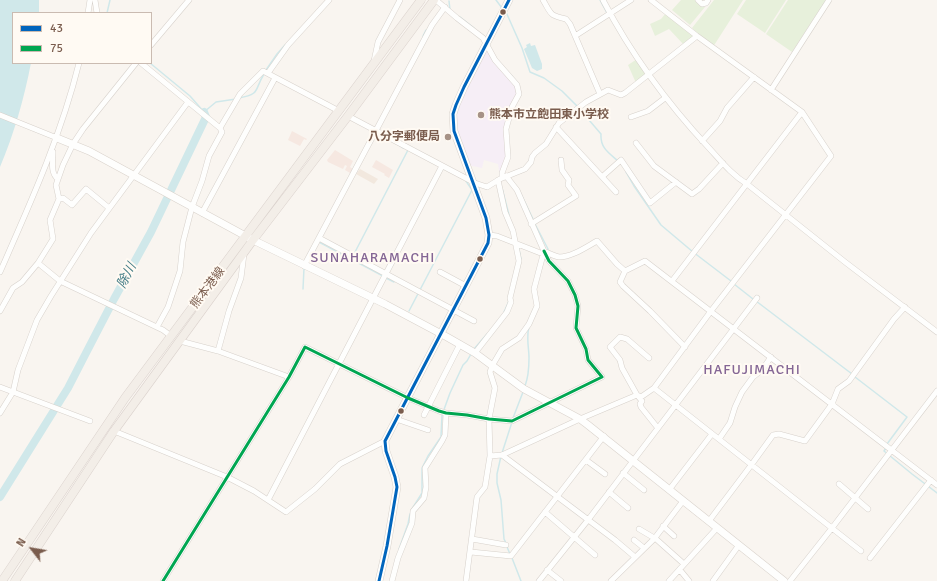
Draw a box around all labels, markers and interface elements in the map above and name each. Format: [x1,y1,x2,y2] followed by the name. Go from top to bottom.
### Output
[498,7,508,17] unlabelled marker
[12,12,152,64] legend
[50,21,63,36] text: 43
[50,41,63,56] text: 75
[489,108,609,122] place label: 熊本市立飽田東小学校
[476,110,486,120] marker: 熊本市立飽田東小学校
[368,130,440,144] place label: 八分字郵便局
[443,132,453,142] marker: 八分字郵便局
[311,250,435,266] district label: SUNAHARAMACHI
[475,254,485,264] unlabelled marker
[114,261,140,291] water label: 除川
[188,264,228,312] street label: 熊本港線
[703,362,801,378] district label: HAFUJIMACHI
[396,406,406,416] unlabelled marker
[12,529,52,569] north arrow
[14,536,29,549] text: N

